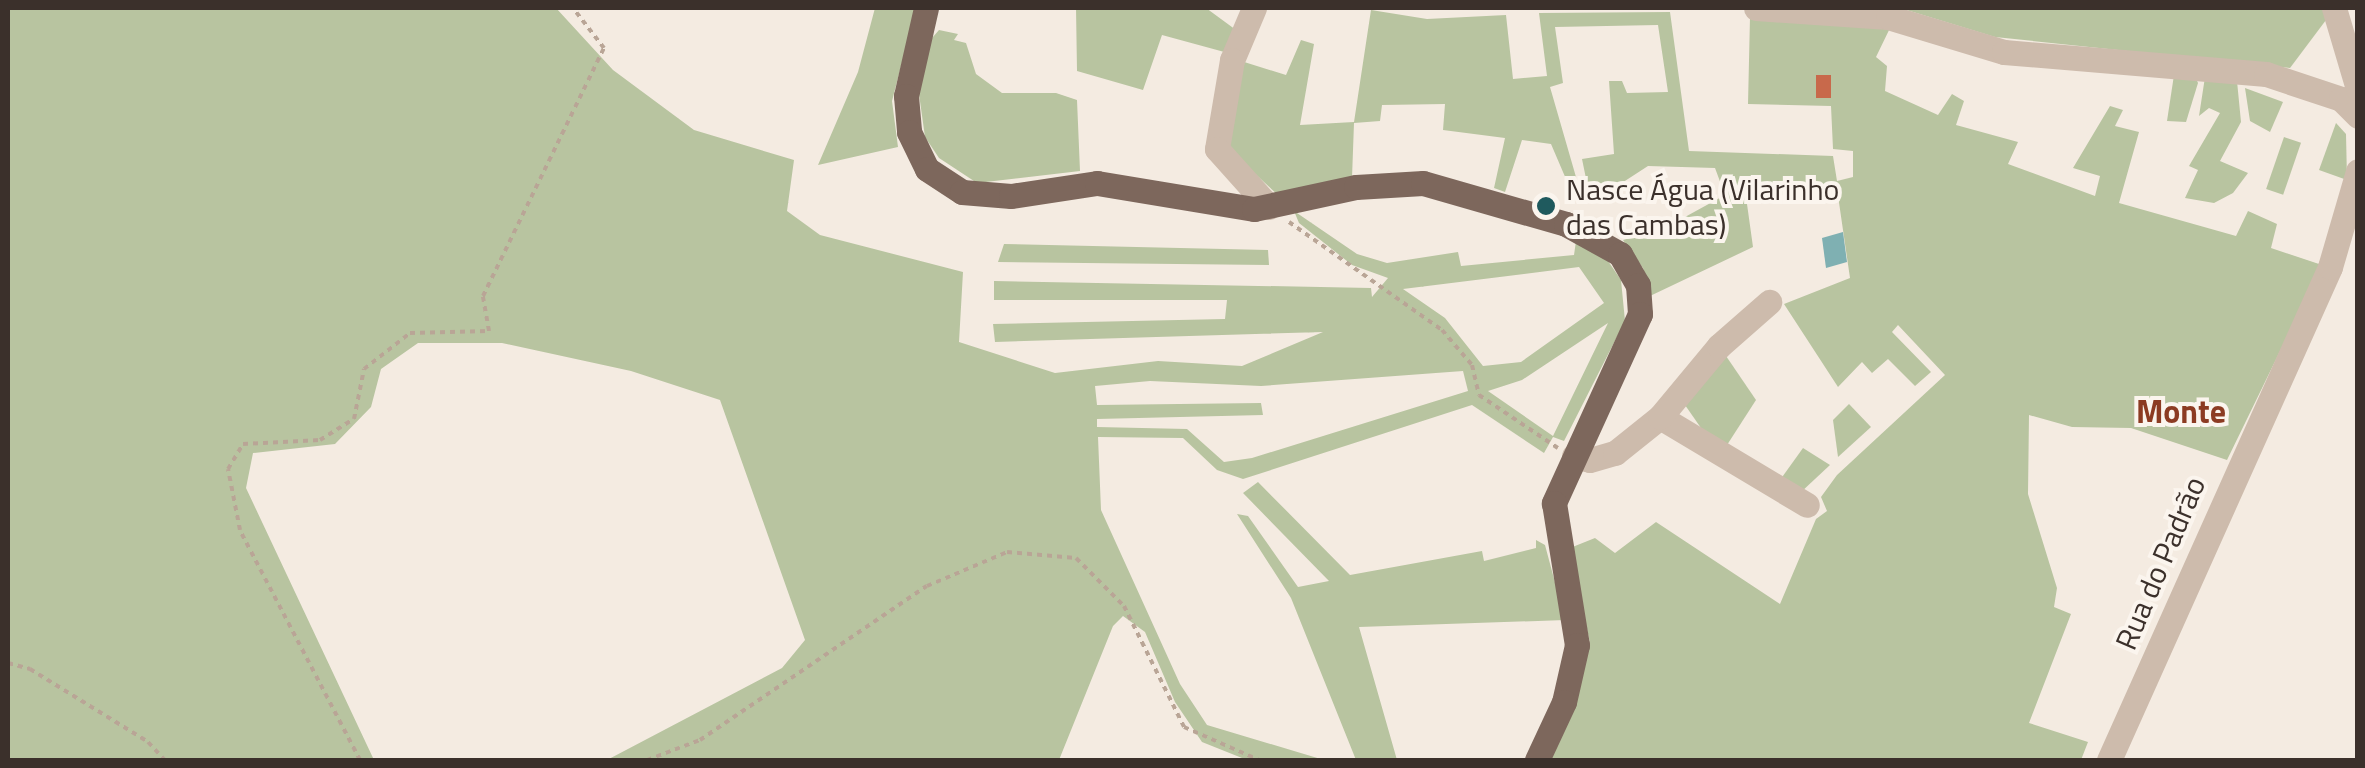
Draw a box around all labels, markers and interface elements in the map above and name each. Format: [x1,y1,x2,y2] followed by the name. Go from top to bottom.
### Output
[1566,171,1839,242] place label: Nasce Água (Vilarinho das Cambas)
[1535,195,1557,217] marker: Nasce Água (Vilarinho das Cambas)
[2136,392,2226,430] district label: Monte
[2107,471,2213,655] street label: Rua do Padrão

